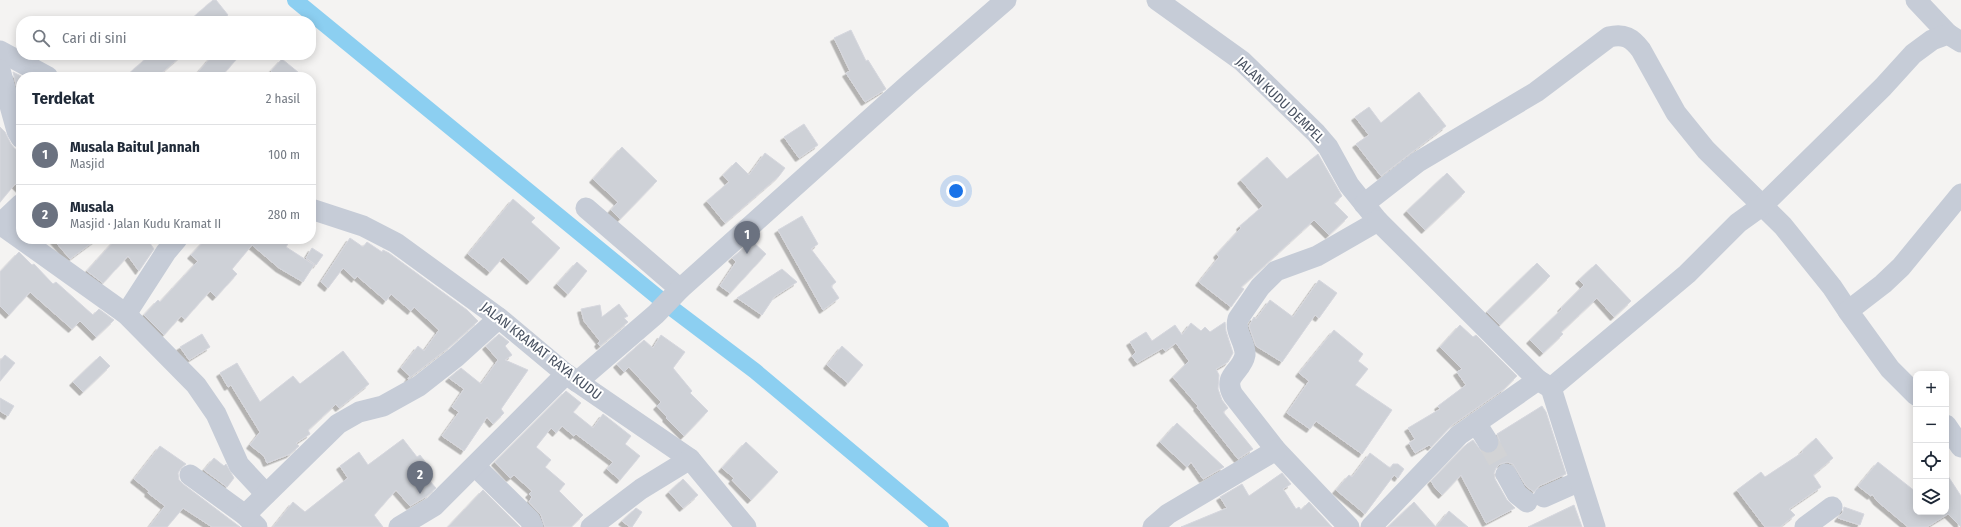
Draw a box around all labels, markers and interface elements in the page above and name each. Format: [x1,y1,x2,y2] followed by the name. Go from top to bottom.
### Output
[16,16,316,60] search box
[30,27,52,49] icon: search
[62,29,127,47] text: Cari di sini
[1232,53,1328,147] street label: JALAN KUDU DEMPEL
[32,88,94,109] text: Terdekat
[266,91,300,106] text: 2 hasil
[70,138,200,156] text: Musala Baitul Jannah
[42,147,48,162] text: 1
[268,147,300,162] text: 100 m
[70,156,105,171] text: Masjid
[946,181,966,201] your location
[70,198,114,216] text: Musala
[42,207,48,222] text: 2
[268,207,300,222] text: 280 m
[70,216,221,231] text: Masjid · Jalan Kudu Kramat II
[734,221,760,254] pin: 1
[477,299,605,403] street label: JALAN KRAMAT RAYA KUDU
[1913,371,1949,515] map controls
[1913,371,1949,407] button: +
[1913,407,1949,443] button: −
[1913,443,1949,479] button: locate
[407,461,433,494] pin: 2
[1913,479,1949,515] button: layers

